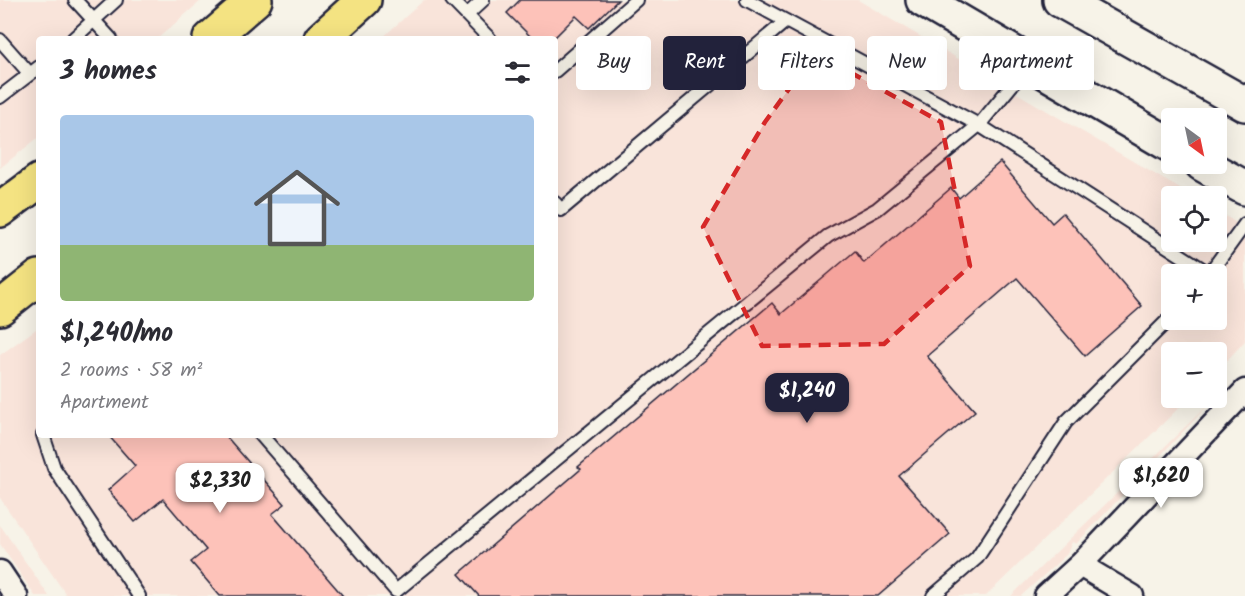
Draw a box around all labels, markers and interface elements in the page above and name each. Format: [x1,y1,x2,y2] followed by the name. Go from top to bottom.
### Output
[576,36,651,90] chip: Buy
[663,36,746,90] chip: Rent
[758,36,855,90] chip: Filters
[867,36,947,90] chip: New
[959,36,1094,90] chip: Apartment
[60,51,157,93] text: 3 homes
[501,56,534,89] icon: filters
[1161,108,1227,174] north arrow
[1161,108,1227,408] map controls
[243,154,351,262] icon: home
[1161,186,1227,252] button: locate
[1161,264,1227,330] button: +
[60,313,173,355] text: $1,240/mo
[1161,342,1227,408] button: −
[60,355,202,387] text: 2 rooms · 58 m²
[758,373,856,424] pin: $1,240
[779,376,835,408] text: $1,240
[60,387,149,419] text: Apartment
[1112,458,1210,509] pin: $1,620
[1133,461,1189,493] text: $1,620
[171,463,269,514] pin: $2,330
[190,466,250,498] text: $2,330

